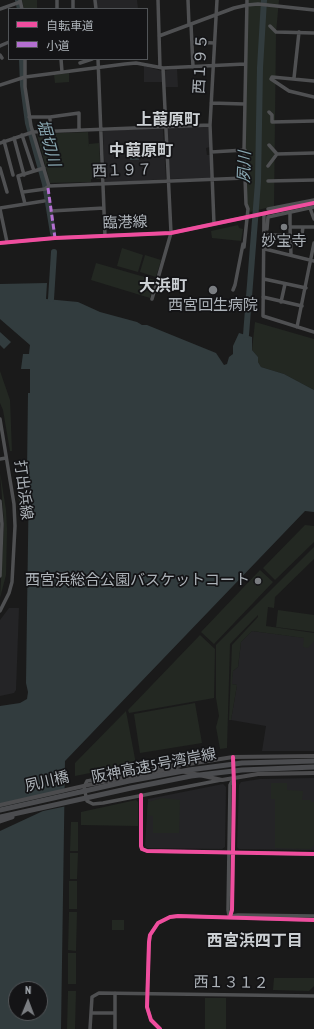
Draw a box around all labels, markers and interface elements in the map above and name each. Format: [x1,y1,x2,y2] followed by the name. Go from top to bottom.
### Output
[8,8,148,60] legend
[46,18,94,33] text: 自転車道
[190,34,212,94] street label: 西１９５
[46,38,70,53] text: 小道
[136,110,200,130] district label: 上葭原町
[33,117,63,169] water label: 堀切川
[109,141,173,161] district label: 中葭原町
[235,151,255,183] water label: 夙川
[92,161,152,181] street label: 西１９７
[102,213,148,233] street label: 臨港線
[279,222,289,232] marker: 妙宝寺
[262,233,306,251] place label: 妙宝寺
[139,276,187,296] district label: 大浜町
[207,284,219,296] marker: 西宮回生病院
[168,297,258,315] place label: 西宮回生病院
[10,459,36,521] street label: 打出浜線
[25,572,250,590] place label: 西宮浜総合公園バスケットコート
[253,576,263,586] marker: 西宮浜総合公園バスケットコート
[90,745,218,787] street label: 阪神高速5号湾岸線
[23,768,71,796] street label: 夙川橋
[207,931,303,951] district label: 西宮浜四丁目
[193,973,269,993] street label: 西１３１２
[8,981,48,1021] north arrow
[25,983,31,997] text: N

